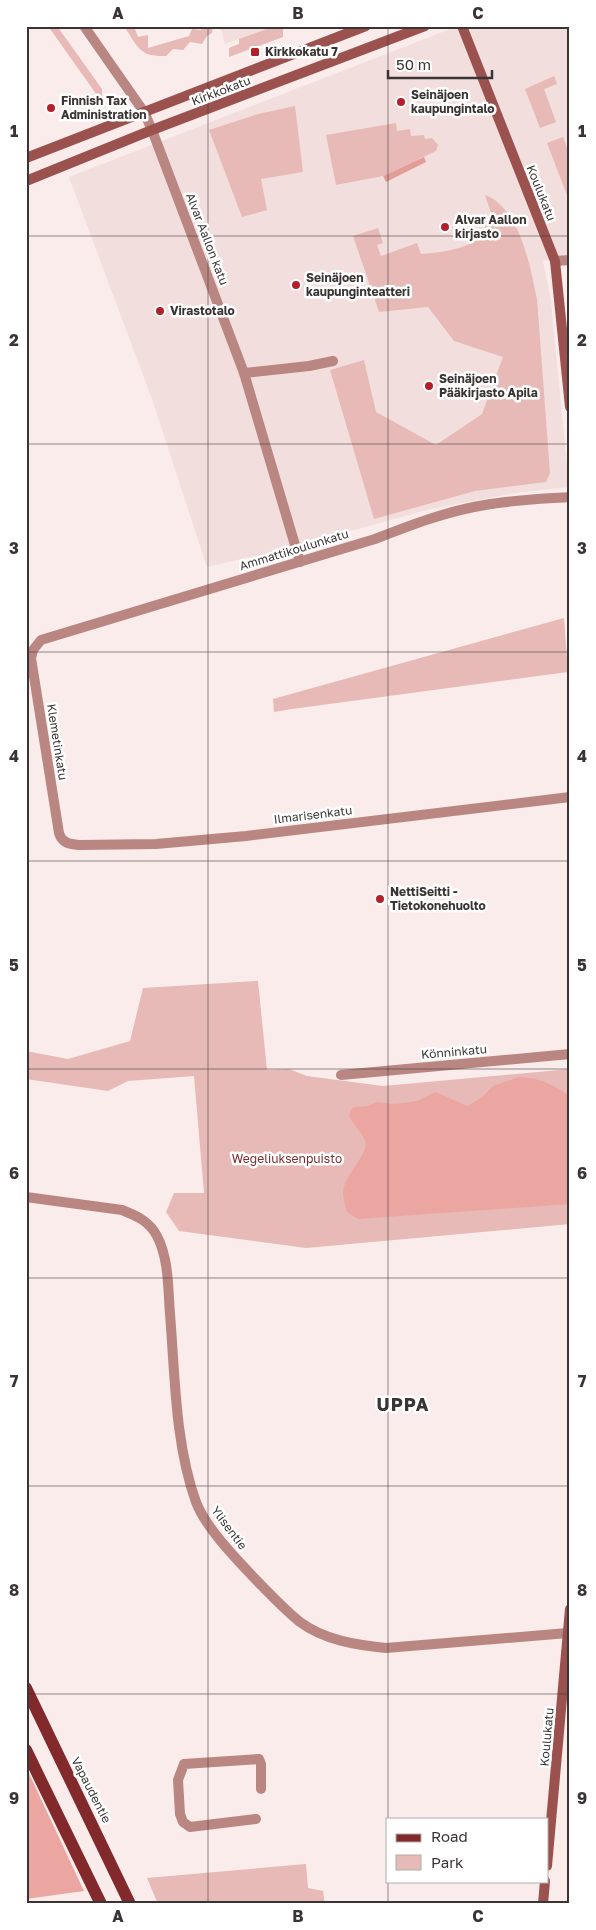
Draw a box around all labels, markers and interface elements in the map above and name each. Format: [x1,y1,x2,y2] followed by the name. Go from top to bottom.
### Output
[112,3,124,23] text: A
[292,3,304,23] text: B
[472,3,484,23] text: C
[265,44,338,59] place label: Kirkkokatu 7
[249,46,261,58] marker: Kirkkokatu 7
[388,48,492,80] scale bar
[396,55,431,73] text: 50 m
[189,72,252,109] street label: Kirkkokatu
[411,87,495,116] place label: Seinäjoen kaupungintalo
[61,93,147,122] place label: Finnish Tax Administration
[395,96,407,108] marker: Seinäjoen kaupungintalo
[45,102,57,114] marker: Finnish Tax Administration
[10,121,18,141] text: 1
[578,121,586,141] text: 1
[523,163,559,223] street label: Koulukatu
[183,191,232,287] street label: Alvar Aallon katu
[455,212,527,241] place label: Alvar Aallon kirjasto
[439,221,451,233] marker: Alvar Aallon kirjasto
[306,270,410,299] place label: Seinäjoen kaupunginteatteri
[290,279,302,291] marker: Seinäjoen kaupunginteatteri
[170,303,235,318] place label: Virastotalo
[154,305,166,317] marker: Virastotalo
[9,330,19,350] text: 2
[577,330,587,350] text: 2
[439,371,538,400] place label: Seinäjoen Pääkirjasto Apila
[423,380,435,392] marker: Seinäjoen Pääkirjasto Apila
[237,526,350,573] street label: Ammattikoulunkatu
[9,538,19,558] text: 3
[577,538,587,558] text: 3
[44,703,71,781] street label: Klemetinkatu
[9,746,19,766] text: 4
[577,746,587,766] text: 4
[273,802,353,827] street label: Ilmarisenkatu
[390,884,486,913] place label: NettiSeitti - Tietokonehuolto
[374,893,386,905] marker: NettiSeitti - Tietokonehuolto
[9,955,19,975] text: 5
[577,955,587,975] text: 5
[420,1041,487,1062] street label: Könninkatu
[232,1151,342,1166] park label: Wegeliuksenpuisto
[9,1163,19,1183] text: 6
[577,1163,587,1183] text: 6
[10,1371,19,1391] text: 7
[578,1371,587,1391] text: 7
[377,1393,429,1415] district label: UPPA
[208,1503,251,1552] street label: Ylisentie
[9,1580,19,1600] text: 8
[577,1580,587,1600] text: 8
[536,1707,557,1767] street label: Koulukatu
[68,1754,115,1825] street label: Vapaudentie
[9,1788,19,1808] text: 9
[577,1788,587,1808] text: 9
[386,1818,548,1882] legend
[431,1827,468,1845] text: Road
[431,1853,464,1871] text: Park
[112,1906,124,1926] text: A
[292,1906,304,1926] text: B
[472,1906,484,1926] text: C

